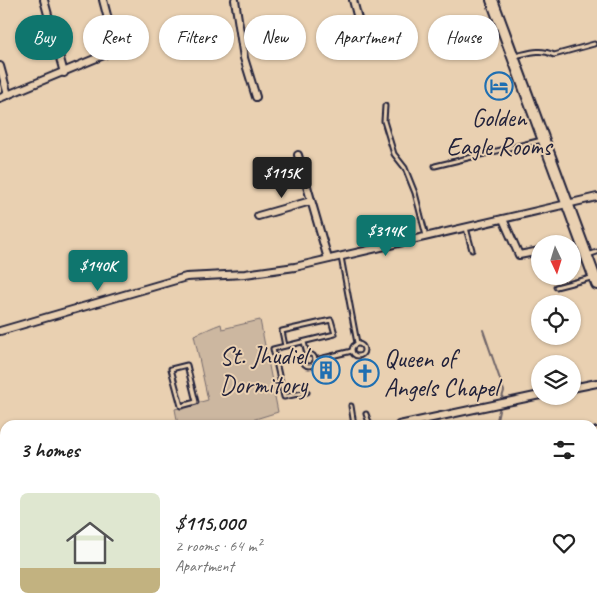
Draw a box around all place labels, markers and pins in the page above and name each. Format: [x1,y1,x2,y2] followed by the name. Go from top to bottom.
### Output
[484,71,514,101] hotel icon: Golden Eagle Rooms
[447,102,554,163] place label: Golden Eagle Rooms
[247,156,317,199] pin: $115K
[351,214,421,257] pin: $314K
[63,250,133,292] pin: $140K
[219,340,312,401] place label: St. Jhudiel Dormitory
[384,343,503,404] place label: Queen of Angels Chapel
[311,355,341,385] building icon: St. Jhudiel Dormitory
[350,358,380,388] church icon: Queen of Angels Chapel

